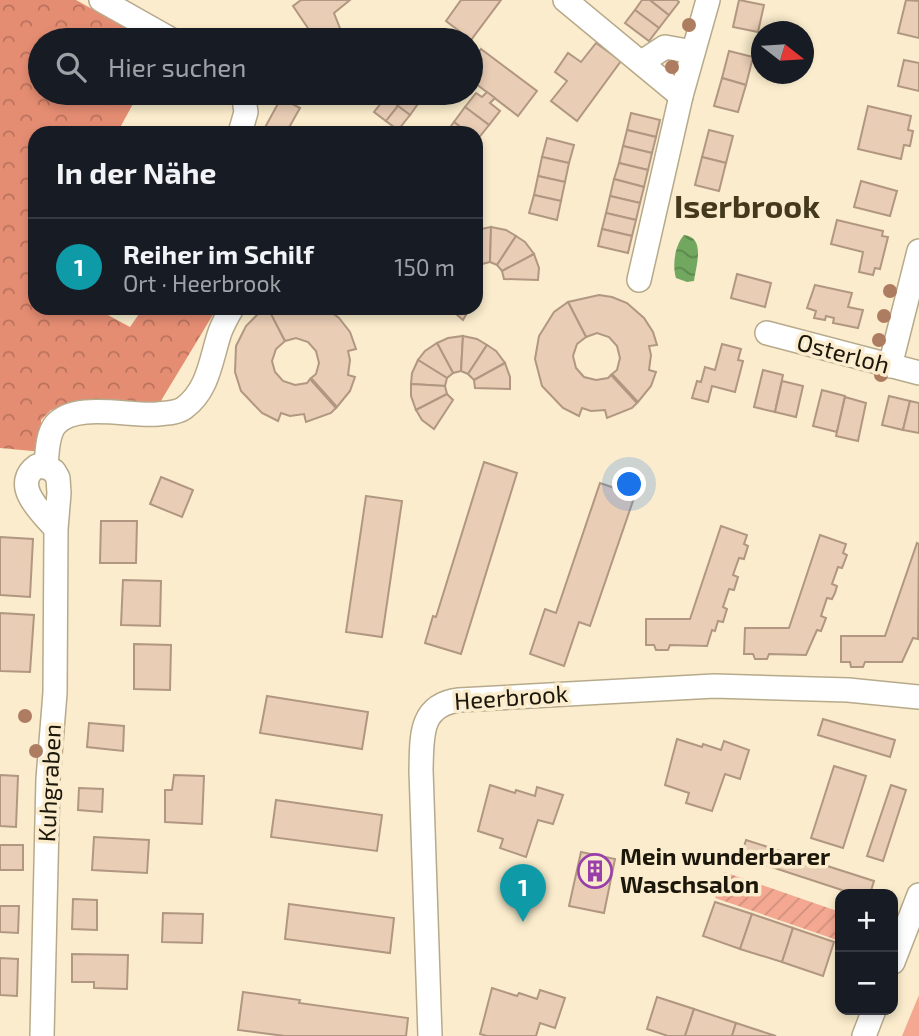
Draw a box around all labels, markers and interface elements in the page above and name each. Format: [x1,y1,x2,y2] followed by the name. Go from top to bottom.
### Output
[751,21,814,84] north arrow
[28,28,483,105] search box
[52,48,90,86] icon: search
[108,51,246,82] text: Hier suchen
[56,154,217,190] text: In der Nähe
[674,186,820,224] district label: Iserbrook
[123,238,314,269] text: Reiher im Schilf
[74,253,84,281] text: 1
[394,253,455,281] text: 150 m
[123,269,281,297] text: Ort · Heerbrook
[794,326,893,379] street label: Osterloh
[612,467,646,501] your location
[453,678,569,715] street label: Heerbrook
[31,723,66,843] street label: Kuhgraben
[620,841,831,898] place label: Mein wunderbarer Waschsalon
[576,852,614,890] building icon: Mein wunderbarer Waschsalon
[500,864,546,922] pin: 1
[835,889,898,1015] map controls
[835,889,898,952] button: +
[835,952,898,1015] button: −

